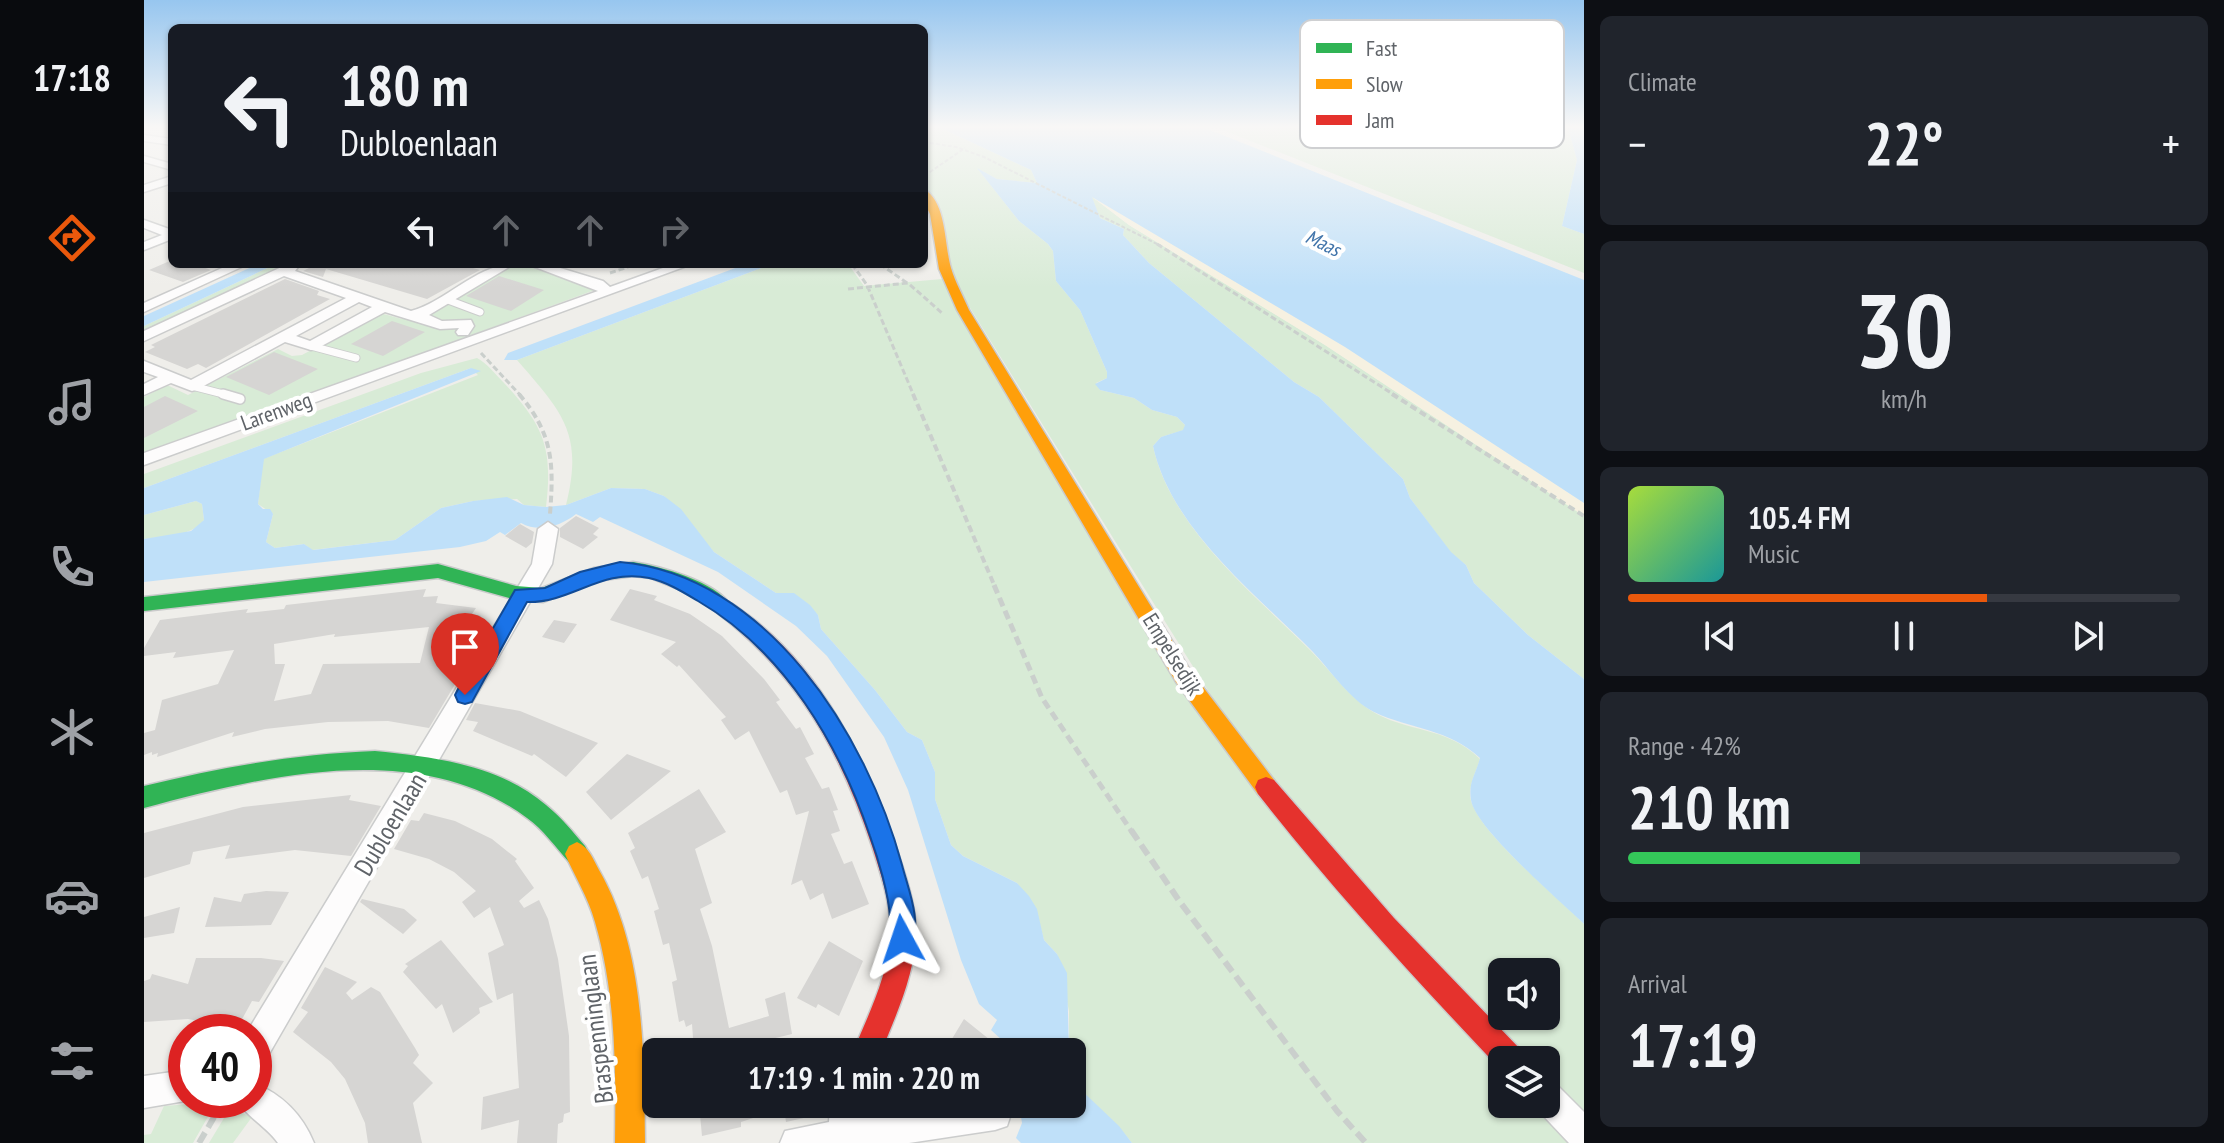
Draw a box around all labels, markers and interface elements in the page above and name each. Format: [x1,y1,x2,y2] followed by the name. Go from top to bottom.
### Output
[1300,20,1564,148] legend
[1366,34,1397,62] text: Fast
[340,49,469,121] text: 180 m
[33,54,111,101] text: 17:18
[208,56,312,160] icon: left
[1628,65,1697,98] text: Climate
[1366,70,1403,98] text: Slow
[1864,104,1944,182] text: 22°
[1365,106,1394,134] text: Jam
[1628,115,1646,172] text: −
[2162,115,2180,172] text: +
[340,119,498,166] text: Dubloenlaan
[400,208,444,252] icon: left
[484,208,528,252] icon: ahead
[568,208,612,252] icon: ahead
[652,208,696,252] icon: right
[44,210,100,266] icon: directions
[1301,224,1347,263] water label: Maas
[1854,262,1954,397] text: 30
[44,374,100,430] icon: music
[1881,382,1927,415] text: km/h
[237,385,315,437] street label: Larenweg
[1748,498,1850,537] text: 105.4 FM
[1748,537,1800,570] text: Music
[44,539,100,595] icon: phone
[1137,608,1209,701] street label: Empelsedijk
[431,613,499,695] pin
[1698,614,1742,658] icon: previous
[1882,614,1926,658] icon: pause
[2066,614,2110,658] icon: next
[443,625,487,669] icon: arrive
[44,704,100,760] icon: climate
[1628,729,1741,762] text: Range · 42%
[347,767,433,881] street label: Dubloenlaan
[1628,768,1791,846] text: 210 km
[44,868,100,924] icon: car
[860,897,944,981] position arrow
[569,953,621,1105] street label: Braspenninglaan
[1488,958,1560,1118] map controls
[1488,958,1560,1030] button: sound
[1628,967,1687,1000] text: Arrival
[1628,1006,1758,1084] text: 17:19
[168,1014,272,1118] speed limit sign: 40
[44,1033,100,1089] icon: filters
[1488,1046,1560,1118] button: layers
[748,1058,980,1097] text: 17:19 · 1 min · 220 m

